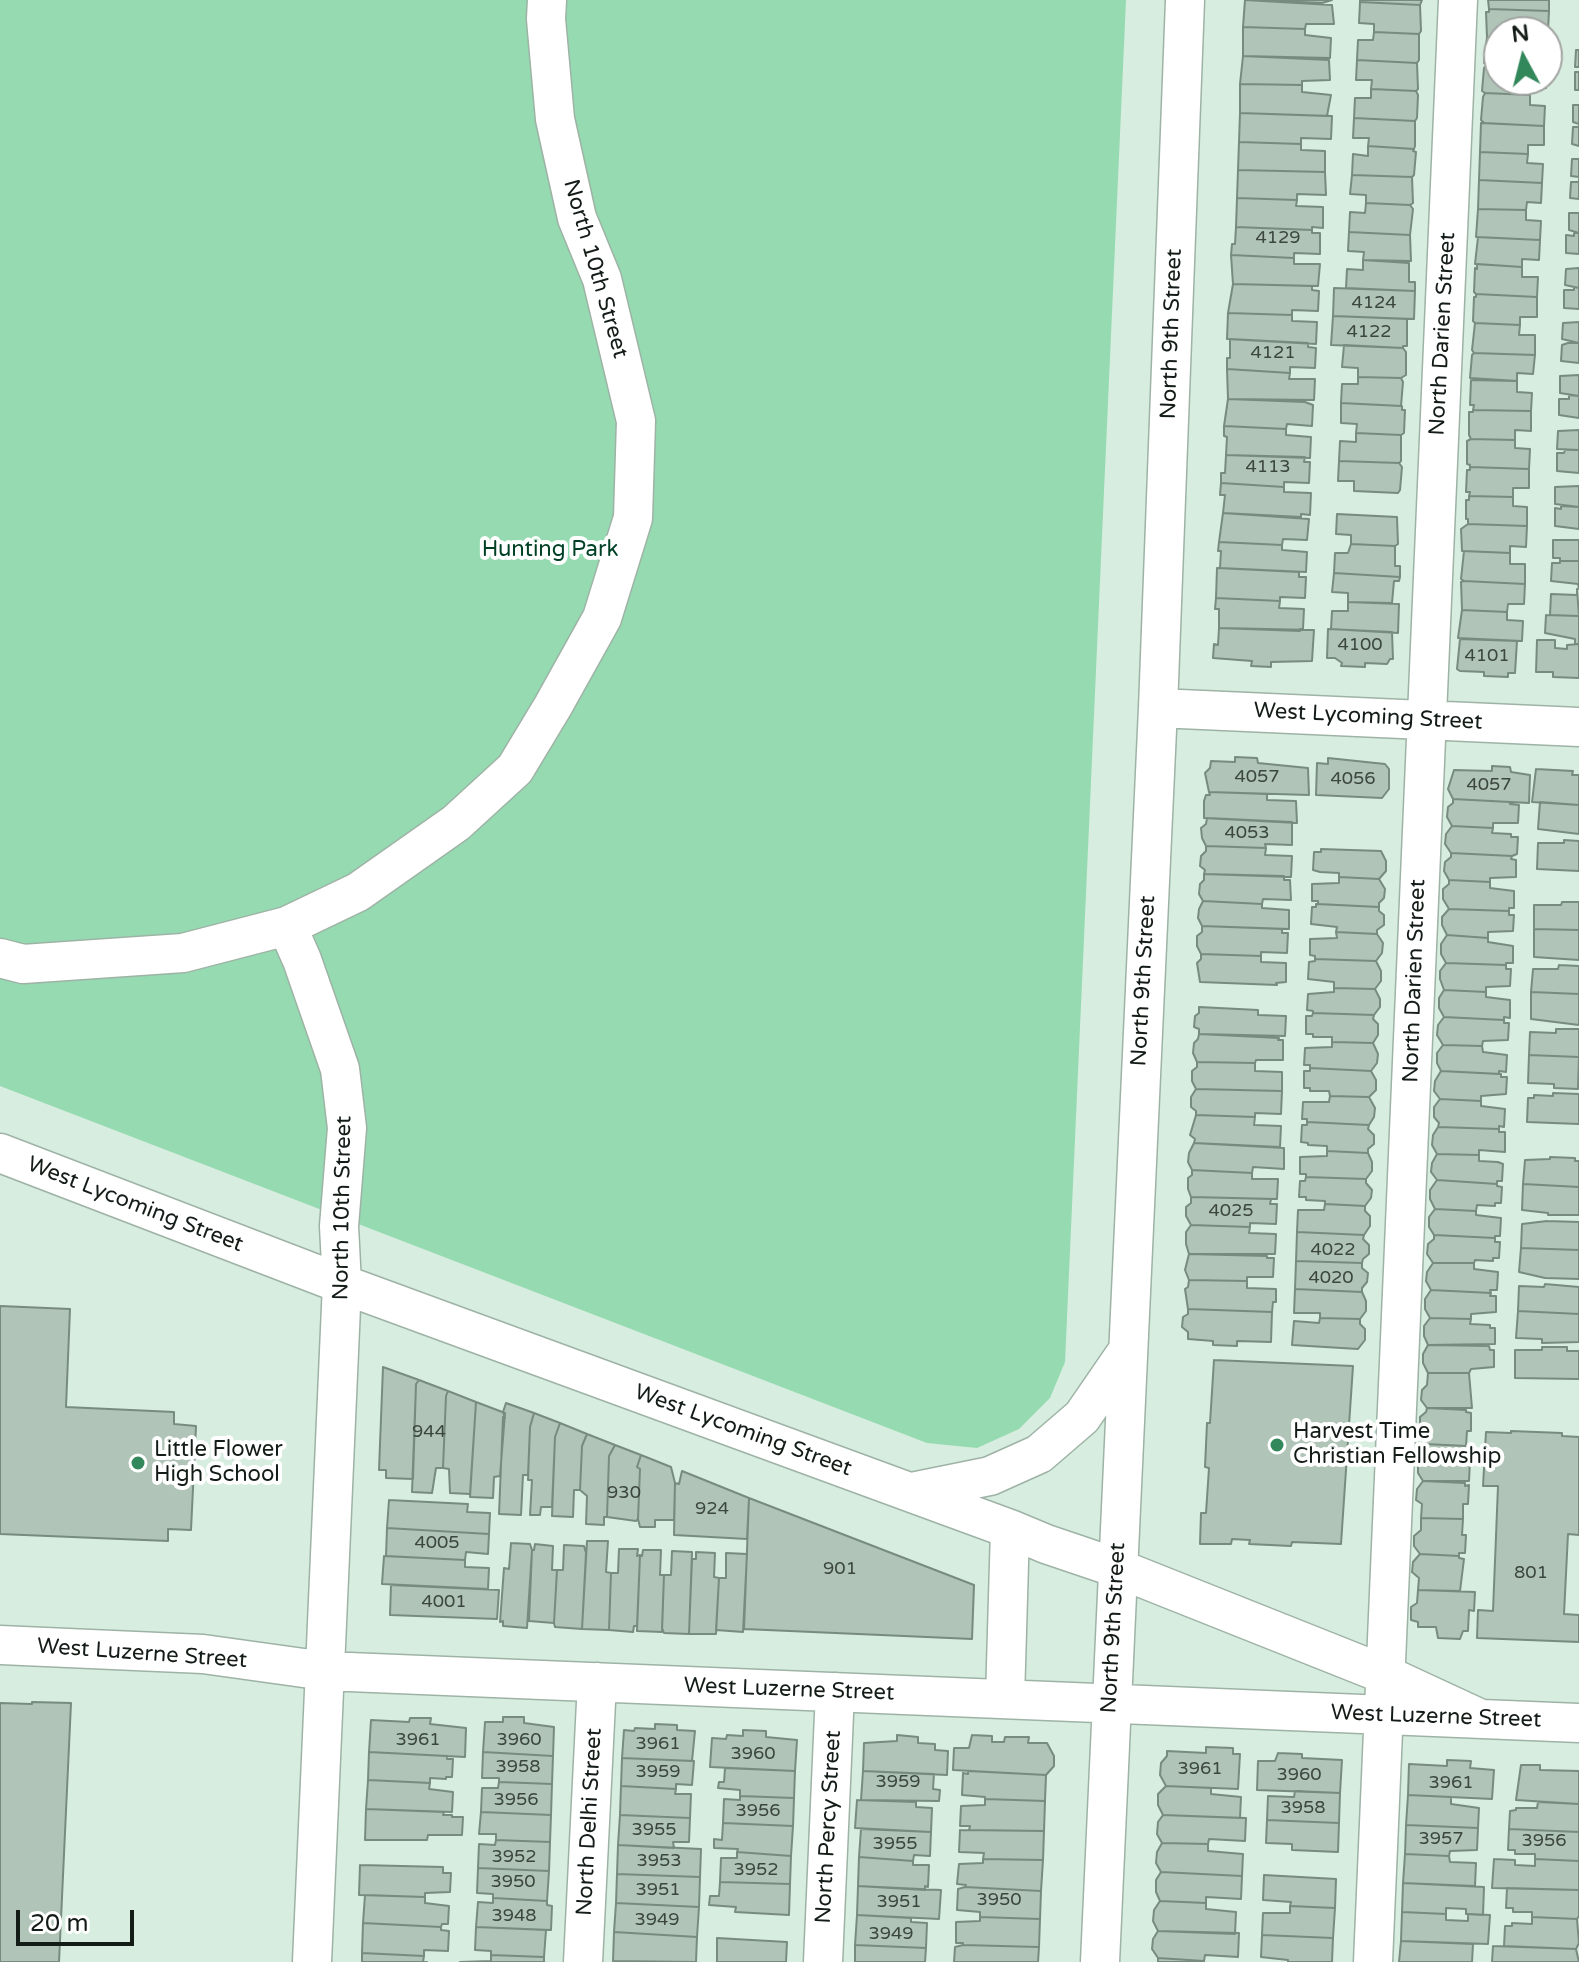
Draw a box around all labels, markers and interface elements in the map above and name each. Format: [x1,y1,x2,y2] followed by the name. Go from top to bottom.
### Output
[1483,16,1563,96] north arrow
[1510,20,1531,48] text: N
[557,177,633,361] street label: North 10th Street
[1255,227,1301,249] house number: 4129
[1424,232,1462,436] street label: North Darien Street
[1156,248,1188,420] street label: North 9th Street
[1351,292,1397,314] house number: 4124
[1346,321,1392,343] house number: 4122
[1250,342,1296,364] house number: 4121
[1245,456,1291,478] house number: 4113
[482,537,618,563] park label: Hunting Park
[1337,634,1383,656] house number: 4100
[1464,645,1510,667] house number: 4101
[1253,698,1483,736] street label: West Lycoming Street
[1234,766,1280,788] house number: 4057
[1330,768,1376,790] house number: 4056
[1466,774,1512,796] house number: 4057
[1224,822,1270,844] house number: 4053
[1398,879,1432,1083] street label: North Darien Street
[1126,895,1162,1067] street label: North 9th Street
[328,1115,358,1301] street label: North 10th Street
[23,1152,247,1258] street label: West Lycoming Street
[1208,1200,1254,1222] house number: 4025
[1310,1239,1356,1261] house number: 4022
[1308,1267,1354,1289] house number: 4020
[631,1379,855,1483] street label: West Lycoming Street
[1293,1419,1501,1470] place label: Harvest Time Christian Fellowship
[412,1421,446,1443] house number: 944
[1268,1436,1286,1454] marker: Harvest Time Christian Fellowship
[154,1437,283,1488] place label: Little Flower High School
[129,1454,147,1472] marker: Little Flower High School
[607,1482,641,1504] house number: 930
[695,1498,729,1520] house number: 924
[414,1532,460,1554] house number: 4005
[1096,1542,1132,1714] street label: North 9th Street
[823,1558,857,1580] house number: 901
[1514,1562,1548,1584] house number: 801
[421,1591,467,1613] house number: 4001
[36,1633,248,1675] street label: West Luzerne Street
[683,1673,895,1707] street label: West Luzerne Street
[1330,1700,1542,1734] street label: West Luzerne Street
[572,1727,608,1917] street label: North Delhi Street
[395,1729,441,1751] house number: 3961
[496,1729,542,1751] house number: 3960
[811,1730,847,1924] street label: North Percy Street
[635,1733,681,1755] house number: 3961
[730,1743,776,1765] house number: 3960
[495,1756,541,1778] house number: 3958
[1177,1758,1223,1780] house number: 3961
[635,1761,681,1783] house number: 3959
[1276,1764,1322,1786] house number: 3960
[875,1771,921,1793] house number: 3959
[1428,1772,1474,1794] house number: 3961
[493,1789,539,1811] house number: 3956
[1280,1797,1326,1819] house number: 3958
[735,1800,781,1822] house number: 3956
[631,1819,677,1841] house number: 3955
[1418,1828,1464,1850] house number: 3957
[1521,1830,1567,1852] house number: 3956
[872,1833,918,1855] house number: 3955
[491,1846,537,1868] house number: 3952
[636,1850,682,1872] house number: 3953
[733,1859,779,1881] house number: 3952
[490,1871,536,1893] house number: 3950
[635,1879,681,1901] house number: 3951
[976,1889,1022,1911] house number: 3950
[876,1891,922,1913] house number: 3951
[20,1894,138,1944] scale bar
[491,1905,537,1927] house number: 3948
[30,1909,88,1938] text: 20 m
[634,1909,680,1931] house number: 3949
[868,1923,914,1945] house number: 3949

